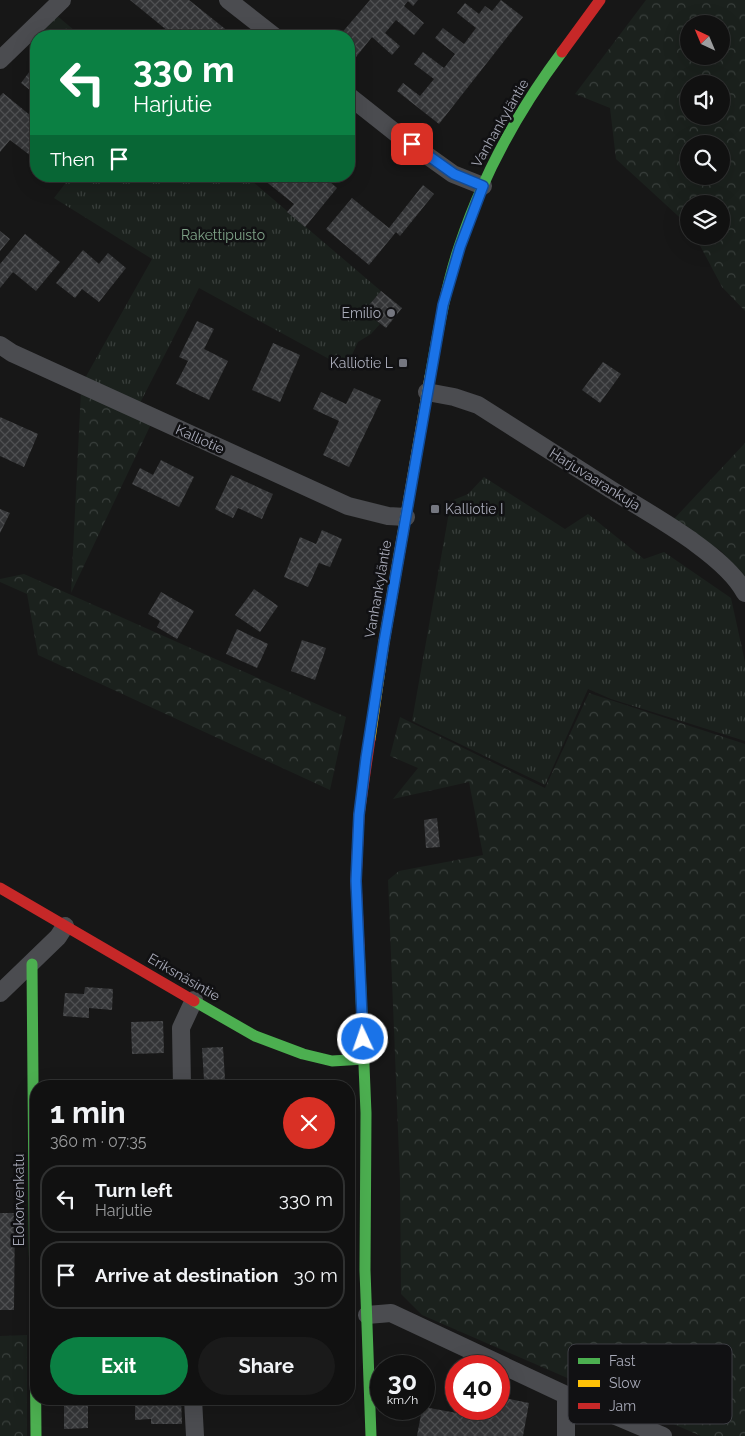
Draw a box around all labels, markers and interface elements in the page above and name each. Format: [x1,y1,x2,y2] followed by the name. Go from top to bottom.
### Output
[680,15,730,65] north arrow
[680,15,730,245] map controls
[133,49,235,90] text: 330 m
[50,50,115,115] icon: left
[680,75,730,125] button: sound
[468,76,532,170] street label: Vanhankyläntie
[133,91,212,117] text: Harjutie
[391,123,433,165] pin
[398,130,426,158] icon: arrive
[680,135,730,185] button: search
[105,145,133,173] icon: arrive
[50,148,95,170] text: Then
[680,195,730,245] button: layers
[181,227,265,243] park label: Rakettipuisto
[341,305,381,321] place label: Emilio
[385,307,397,319] marker: Emilio
[330,355,393,371] place label: Kalliotie L
[397,357,409,369] marker: Kalliotie L
[173,421,227,457] street label: Kalliotie
[547,445,643,513] street label: Harjuvaarankuja
[445,501,504,517] place label: Kalliotie I
[429,503,441,515] marker: Kalliotie I
[362,539,394,639] street label: Vanhankyläntie
[145,950,223,1004] street label: Eriksnäsintie
[336,1012,388,1064] position arrow
[50,1095,126,1130] text: 1 min
[283,1097,335,1149] button: close
[50,1132,146,1151] text: 360 m · 07:35
[11,1154,27,1246] street label: Elokorvenkatu
[95,1179,172,1201] text: Turn left
[52,1185,80,1213] icon: left
[279,1188,333,1210] text: 330 m
[95,1201,152,1220] text: Harjutie
[52,1261,80,1289] icon: arrive
[95,1264,279,1286] text: Arrive at destination
[294,1264,338,1286] text: 30 m
[50,1337,188,1395] button: Exit
[198,1337,335,1395] button: Share
[568,1344,732,1424] legend
[609,1353,636,1369] text: Fast
[445,1355,510,1420] speed limit sign: 40
[388,1366,417,1396] text: 30
[609,1375,641,1391] text: Slow
[387,1393,418,1407] text: km/h
[609,1398,636,1414] text: Jam

